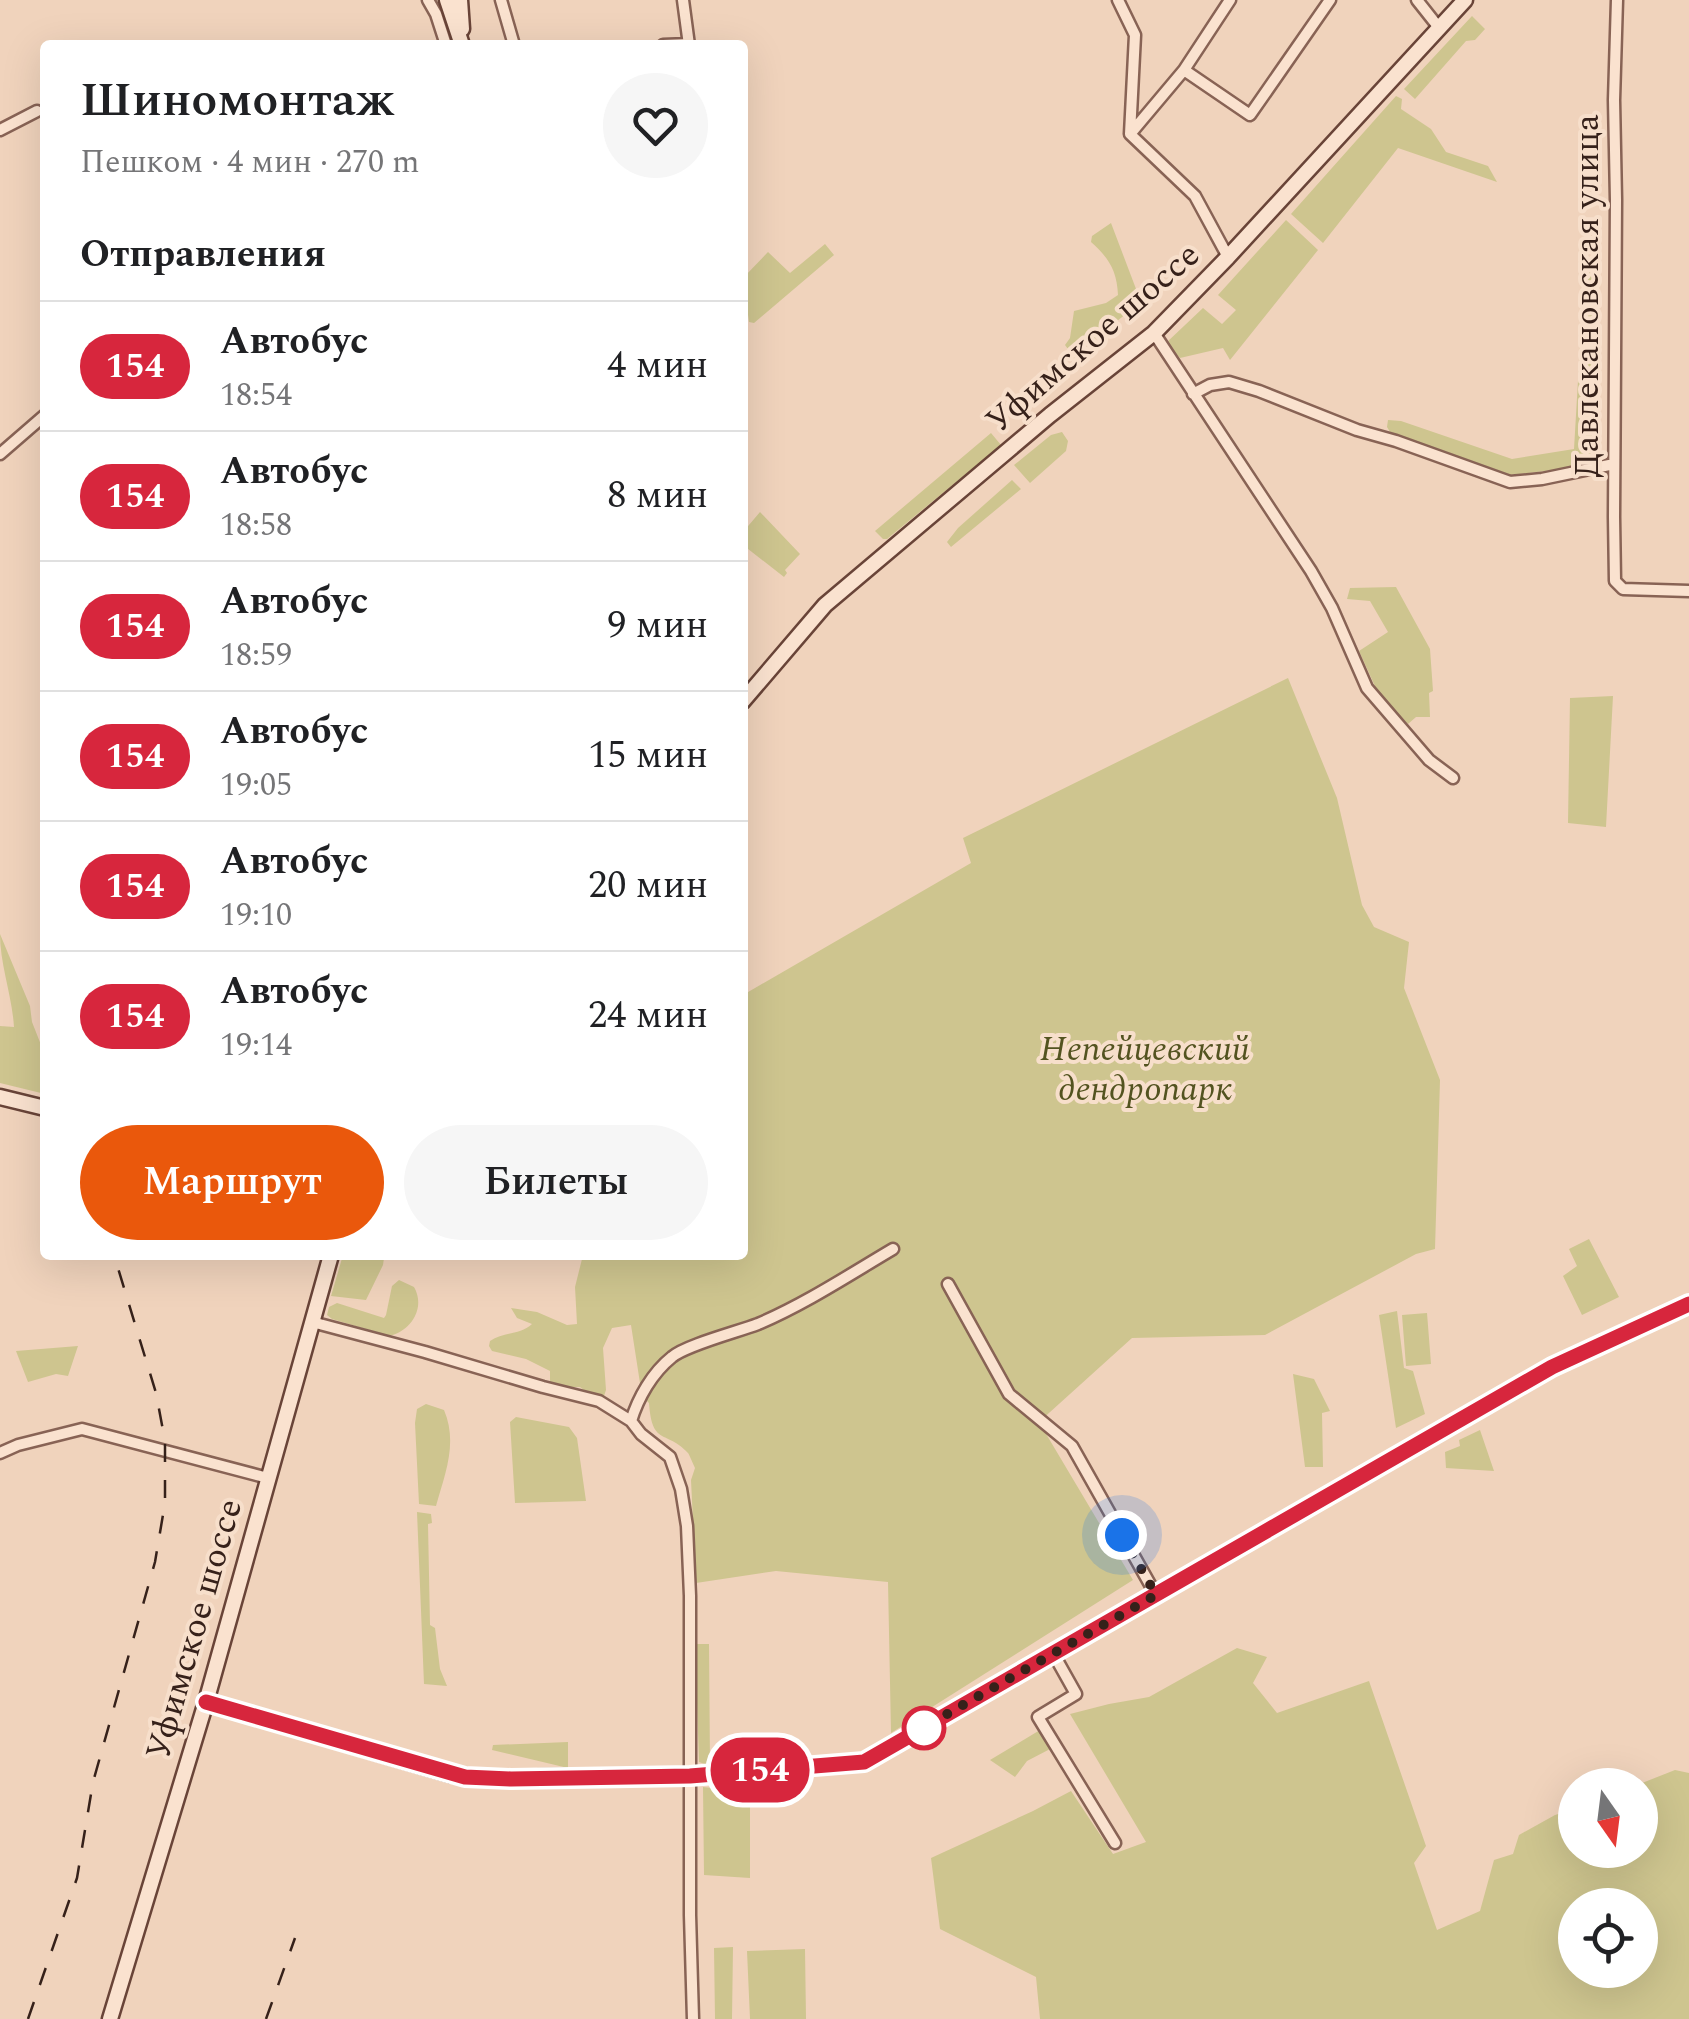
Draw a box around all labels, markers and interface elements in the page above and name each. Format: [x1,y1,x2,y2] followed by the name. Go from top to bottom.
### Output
[80,64,395,137] text: Шиномонтаж
[603,73,708,178] button: heart
[1561,114,1614,478] street label: Давлекановская улица
[80,138,420,187] text: Пешком · 4 мин · 270 m
[80,226,326,284] text: Отправления
[974,230,1212,446] street label: Уфимское шоссе
[220,313,368,371] text: Автобус
[607,337,708,395] text: 4 мин
[106,340,164,393] text: 154
[220,371,292,420] text: 18:54
[220,443,368,501] text: Автобус
[607,467,708,525] text: 8 мин
[106,470,164,523] text: 154
[220,501,292,550] text: 18:58
[220,573,368,631] text: Автобус
[607,597,708,655] text: 9 мин
[106,600,164,653] text: 154
[220,631,292,680] text: 18:59
[220,703,368,761] text: Автобус
[588,727,708,785] text: 15 мин
[106,730,164,783] text: 154
[220,761,292,810] text: 19:05
[220,833,368,891] text: Автобус
[588,857,708,915] text: 20 мин
[106,860,164,913] text: 154
[220,891,292,940] text: 19:10
[220,963,368,1021] text: Автобус
[588,987,708,1045] text: 24 мин
[106,990,164,1043] text: 154
[220,1021,292,1070] text: 19:14
[1040,1023,1250,1116] park label: Непейцевский дендропарк
[80,1125,384,1240] button: Маршрут
[404,1125,708,1240] button: Билеты
[132,1493,257,1766] street label: Уфимское шоссе
[1097,1510,1147,1560] your location
[903,1707,945,1749] unlabelled marker
[702,1738,818,1802] line badge: 154
[731,1744,789,1797] text: 154
[1558,1768,1658,1868] north arrow
[1558,1768,1658,1988] map controls
[1558,1888,1658,1988] button: locate

